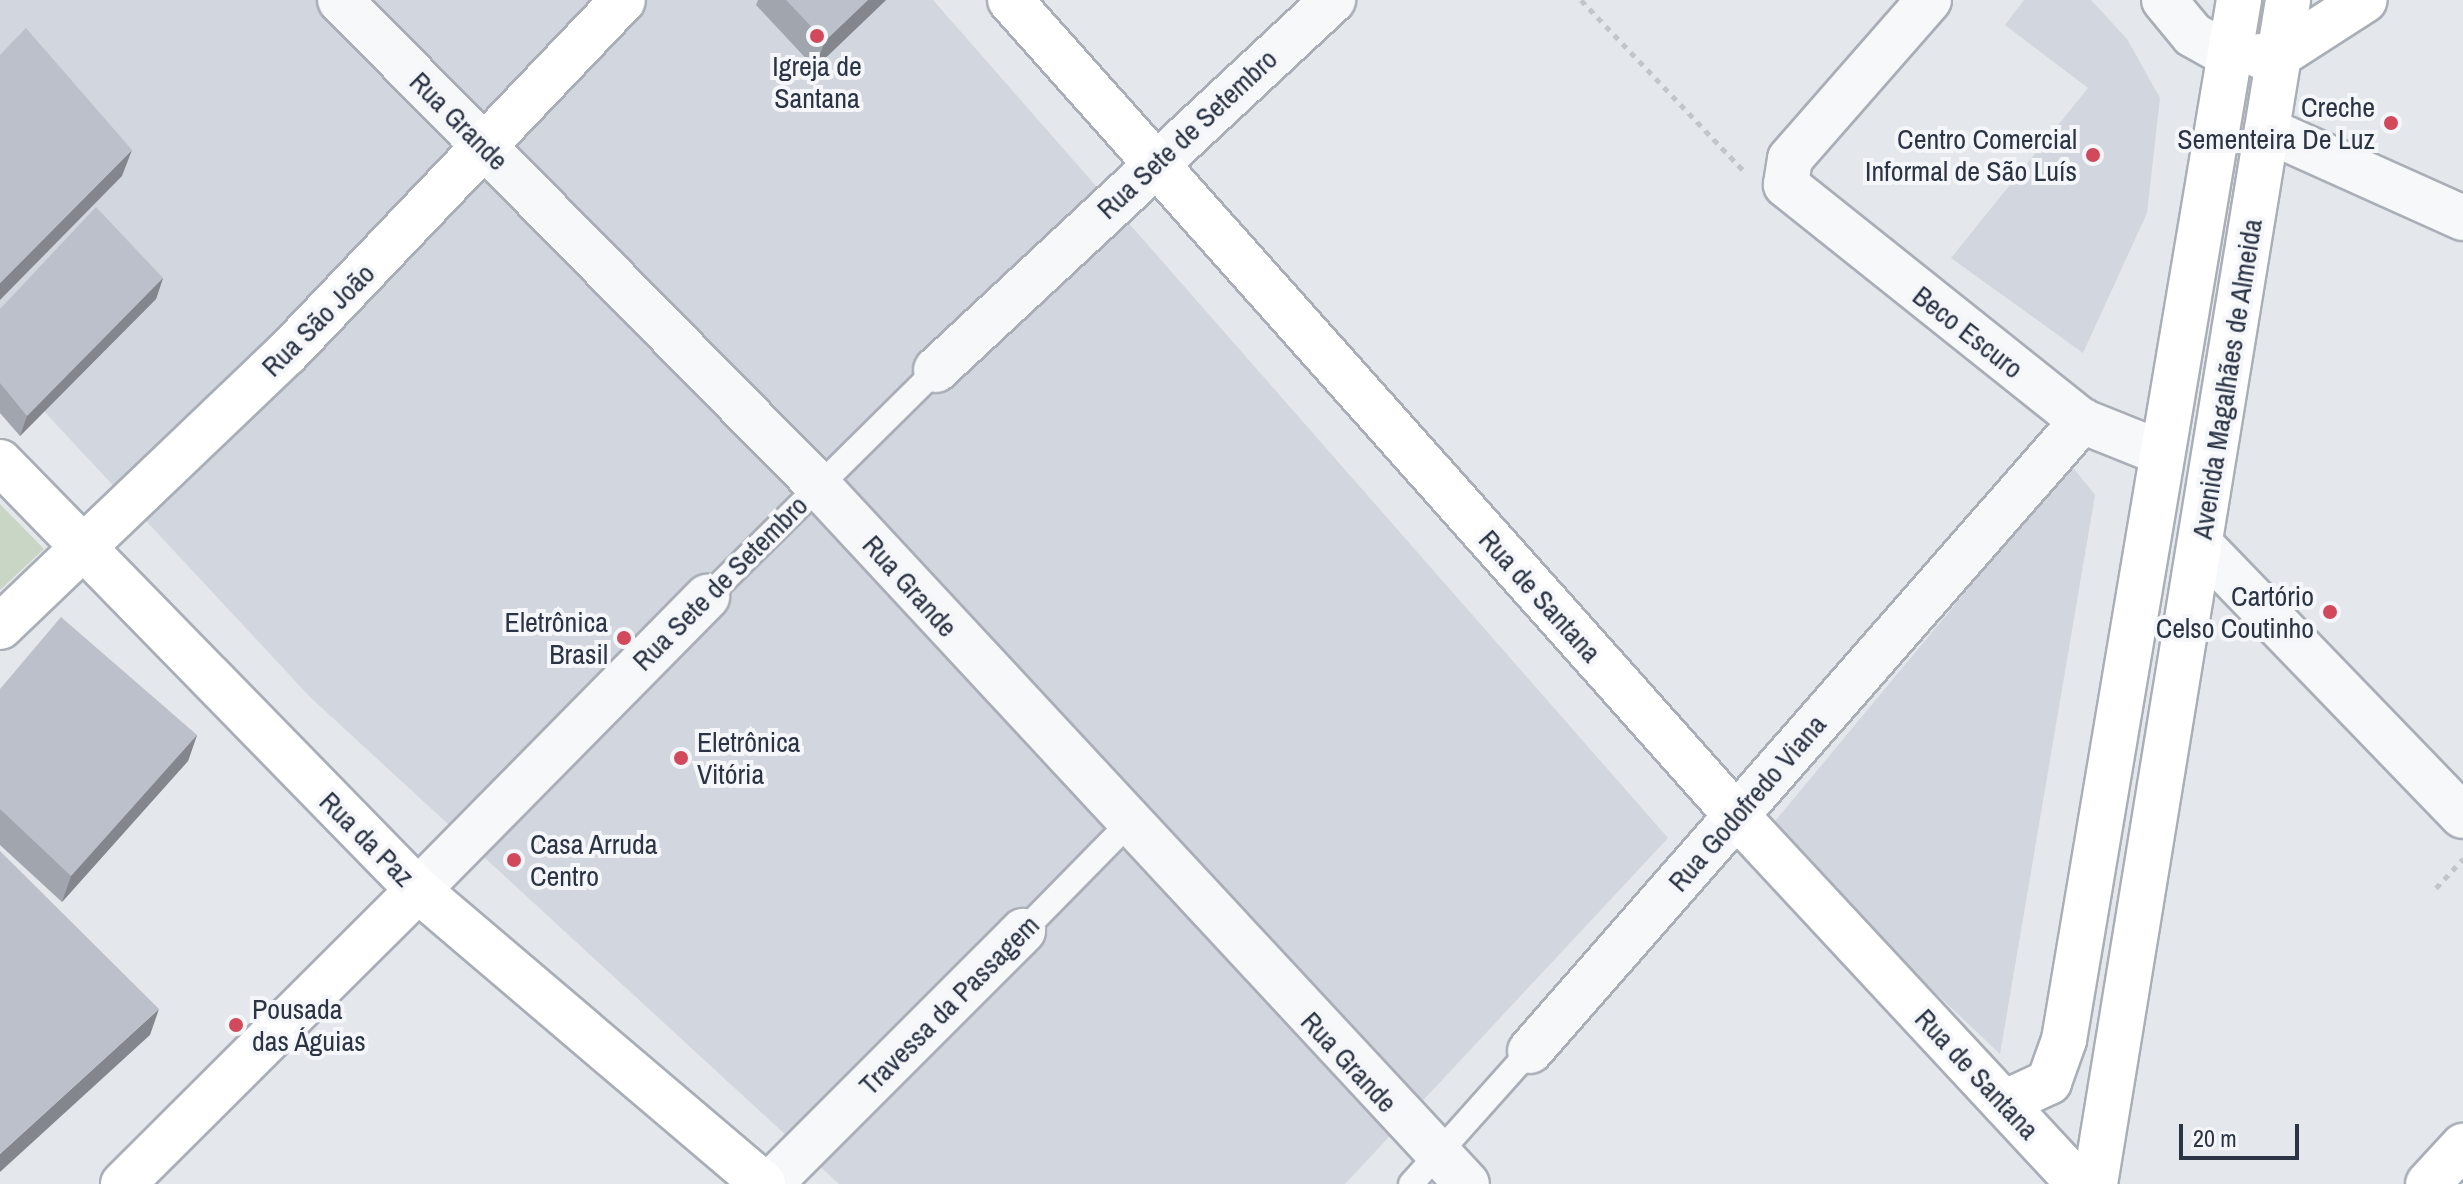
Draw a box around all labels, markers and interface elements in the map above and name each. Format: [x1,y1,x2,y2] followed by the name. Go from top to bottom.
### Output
[808,27,826,45] marker: Igreja de Santana
[1090,42,1284,226] street label: Rua Sete de Setembro
[772,49,862,115] place label: Igreja de Santana
[403,65,515,177] street label: Rua Grande
[2177,90,2375,156] place label: Creche Sementeira De Luz
[2382,114,2400,132] marker: Creche Sementeira De Luz
[1865,122,2077,188] place label: Centro Comercial Informal de São Luís
[2084,146,2102,164] marker: Centro Comercial Informal de São Luís
[2185,216,2269,542] street label: Avenida Magalhães de Almeida
[255,257,381,383] street label: Rua São João
[1906,279,2030,385] street label: Beco Escuro
[626,489,814,677] street label: Rua Sete de Setembro
[1472,523,1608,669] street label: Rua de Santana
[856,528,964,644] street label: Rua Grande
[2156,579,2314,645] place label: Cartório Celso Coutinho
[2321,603,2339,621] marker: Cartório Celso Coutinho
[505,605,608,671] place label: Eletrônica Brasil
[615,629,633,647] marker: Eletrônica Brasil
[1661,708,1833,898] street label: Rua Godofredo Viana
[697,725,800,791] place label: Eletrônica Vitória
[672,749,690,767] marker: Eletrônica Vitória
[313,785,421,893] street label: Rua da Paz
[530,827,659,893] place label: Casa Arruda Centro
[505,851,523,869] marker: Casa Arruda Centro
[852,908,1046,1102] street label: Travessa da Passagem
[252,992,367,1058] place label: Pousada das Águias
[1908,1002,2046,1146] street label: Rua de Santana
[1294,1005,1404,1119] street label: Rua Grande
[227,1016,245,1034] marker: Pousada das Águias
[2183,1108,2303,1158] scale bar
[2193,1122,2237,1154] text: 20 m

